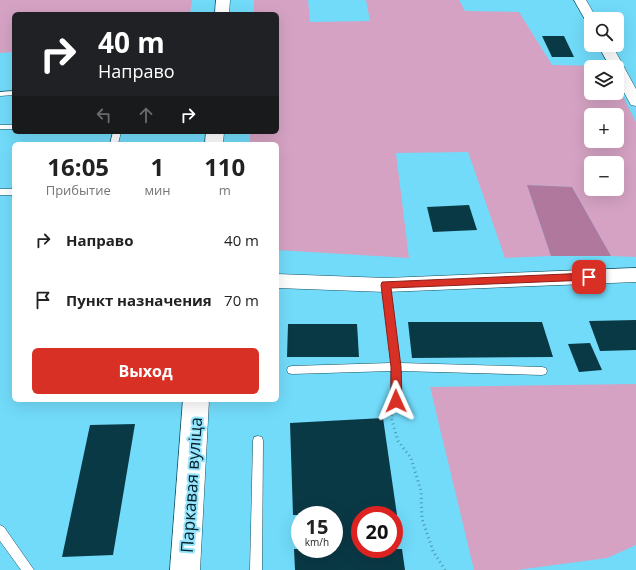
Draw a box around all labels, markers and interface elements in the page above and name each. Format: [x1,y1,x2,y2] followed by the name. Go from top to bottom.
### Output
[584,12,624,196] map controls
[584,12,624,52] button: search
[98,23,165,61] text: 40 m
[32,28,84,80] icon: right
[98,59,175,83] text: Направо
[584,60,624,100] button: layers
[93,104,115,126] icon: left
[135,104,157,126] icon: ahead
[177,104,199,126] icon: right
[584,108,624,148] button: +
[47,150,109,183] text: 16:05
[151,150,164,183] text: 1
[204,150,245,183] text: 110
[584,156,624,196] button: −
[46,181,111,199] text: Прибытие
[144,181,170,199] text: мин
[219,181,231,199] text: m
[32,229,54,251] icon: right
[66,230,134,250] text: Направо
[224,230,259,250] text: 40 m
[572,260,606,294] pin
[578,266,600,288] icon: arrive
[32,289,54,311] icon: arrive
[66,290,212,310] text: Пункт назначения
[224,290,259,310] text: 70 m
[32,348,259,394] button: Выход
[375,380,417,422] position arrow
[175,416,207,554] street label: Паркавая вуліца
[351,506,403,558] speed limit sign: 20
[306,513,328,540] text: 15
[305,535,329,549] text: km/h

